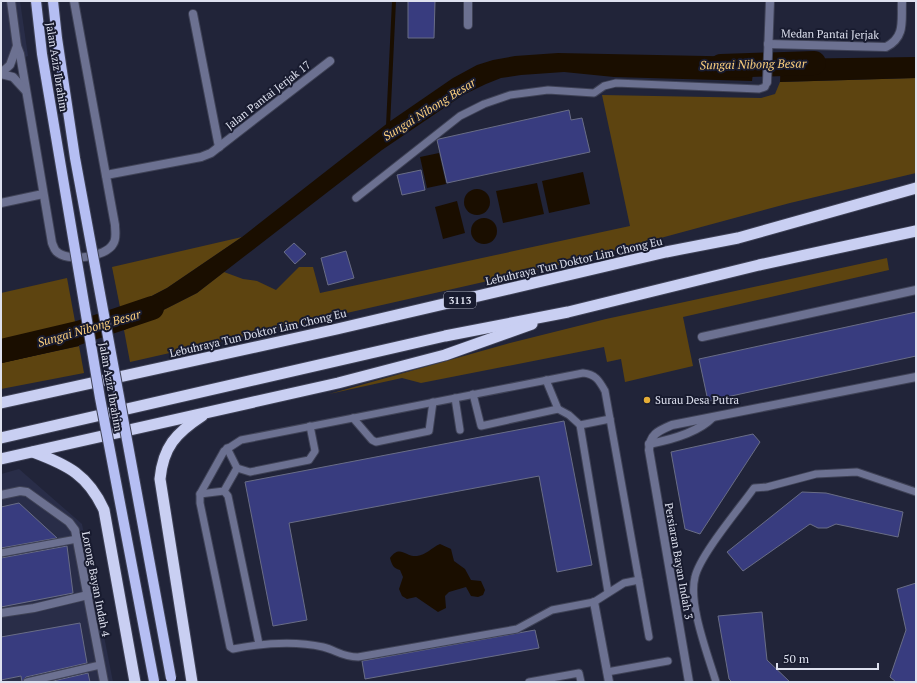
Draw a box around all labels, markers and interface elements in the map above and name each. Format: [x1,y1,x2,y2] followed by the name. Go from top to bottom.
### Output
[43,21,71,113] street label: Jalan Aziz Ibrahim
[781,26,879,42] street label: Medan Pantai Jerjak
[700,56,808,72] water label: Sungai Nibong Besar
[223,57,313,133] street label: Jalan Pantai Jerjak 17
[380,74,479,144] water label: Sungai Nibong Besar
[484,234,665,288] street label: Lebuhraya Tun Doktor Lim Chong Eu
[444,292,476,308] road number: 3113
[36,306,144,350] water label: Sungai Nibong Besar
[168,306,349,360] street label: Lebuhraya Tun Doktor Lim Chong Eu
[96,341,126,433] street label: Jalan Aziz Ibrahim
[655,393,739,407] place label: Surau Desa Putra
[642,395,652,405] marker: Surau Desa Putra
[662,502,696,621] street label: Persiaran Bayan Indah 3
[79,530,113,638] street label: Lorong Bayan Indah 4
[777,645,878,671] scale bar
[783,651,810,666] text: 50 m

